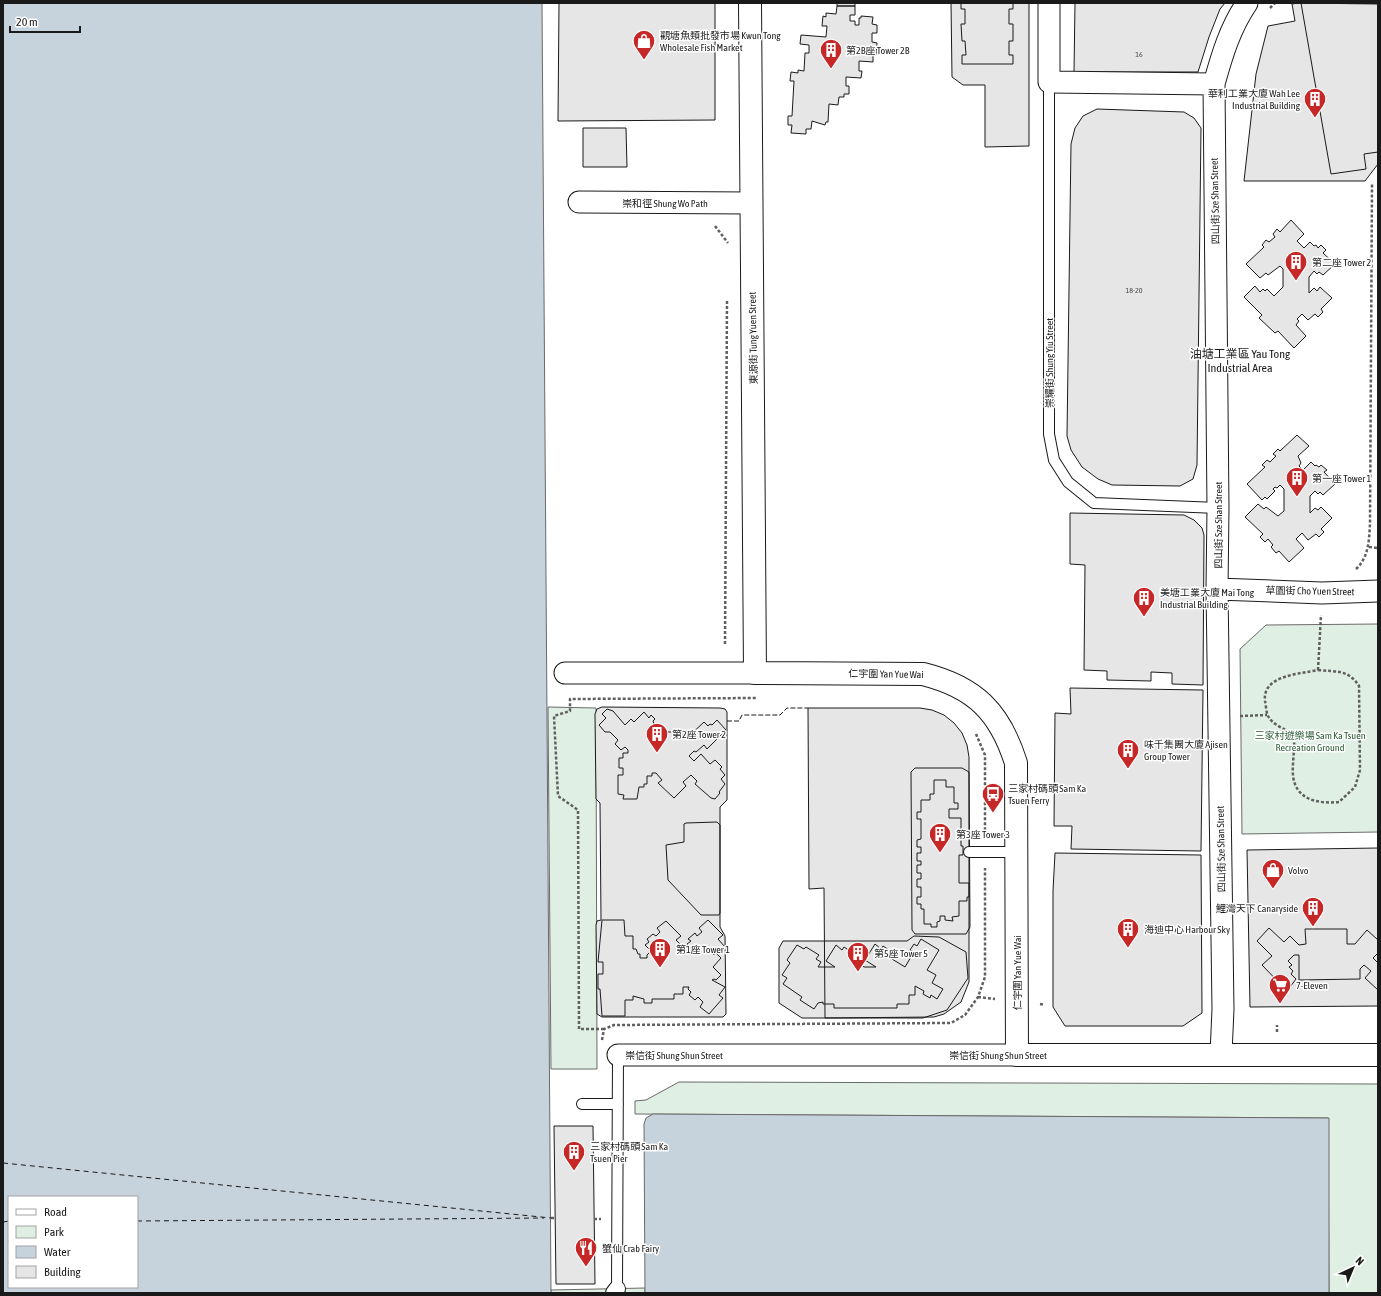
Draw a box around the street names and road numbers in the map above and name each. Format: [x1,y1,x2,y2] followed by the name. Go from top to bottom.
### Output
[1209,157,1221,245] street label: 四山街 Sze Shan Street
[622,198,708,209] street label: 崇和徑 Shung Wo Path
[747,291,759,384] street label: 東源街 Tung Yuen Street
[1044,318,1055,408] street label: 崇耀街 Shung Yiu Street
[1213,481,1224,568] street label: 四山街 Sze Shan Street
[1266,585,1355,597] street label: 草園街 Cho Yuen Street
[848,668,924,680] street label: 仁宇圍 Yan Yue Wai
[1215,805,1227,893] street label: 四山街 Sze Shan Street
[1012,935,1023,1011] street label: 仁宇圍 Yan Yue Wai
[625,1050,723,1061] street label: 崇信街 Shung Shun Street
[949,1050,1047,1061] street label: 崇信街 Shung Shun Street

